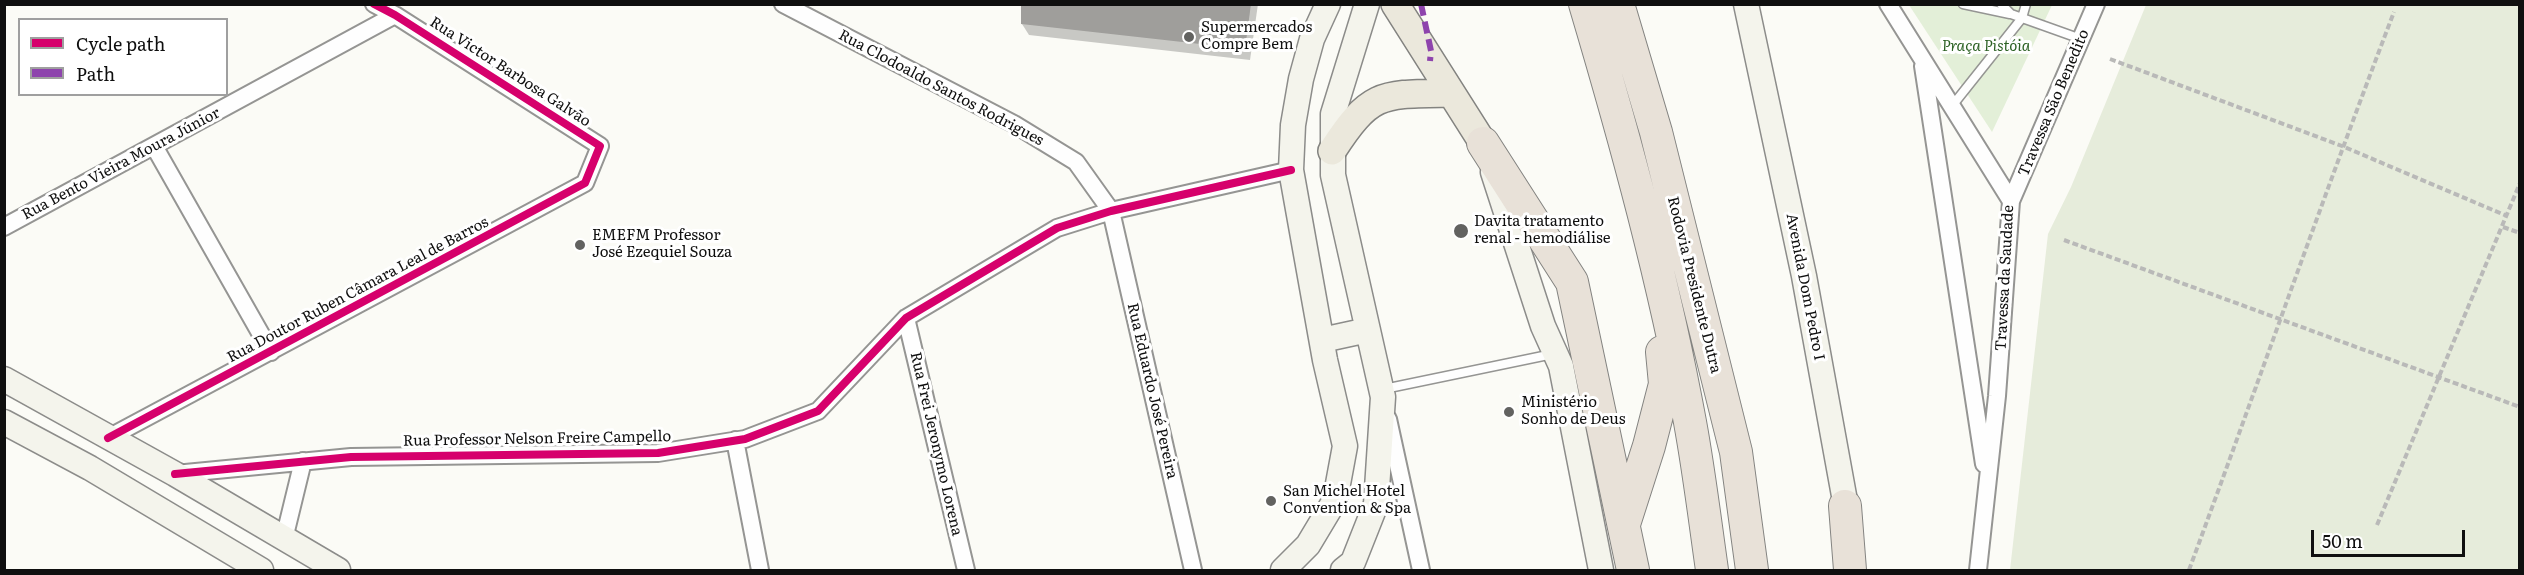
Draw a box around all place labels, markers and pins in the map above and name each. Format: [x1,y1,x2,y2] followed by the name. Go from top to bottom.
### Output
[1201,19,1312,54] place label: Supermercados Compre Bem
[1182,30,1196,44] marker: Supermercados Compre Bem
[1474,213,1610,248] place label: Davita tratamento renal - hemodiálise
[1452,222,1470,240] marker: Davita tratamento renal - hemodiálise
[592,227,732,262] place label: EMEFM Professor José Ezequiel Souza
[573,238,587,252] marker: EMEFM Professor José Ezequiel Souza
[1521,394,1625,429] place label: Ministério Sonho de Deus
[1502,405,1516,419] marker: Ministério Sonho de Deus
[1283,483,1411,518] place label: San Michel Hotel Convention & Spa
[1264,494,1278,508] marker: San Michel Hotel Convention & Spa

